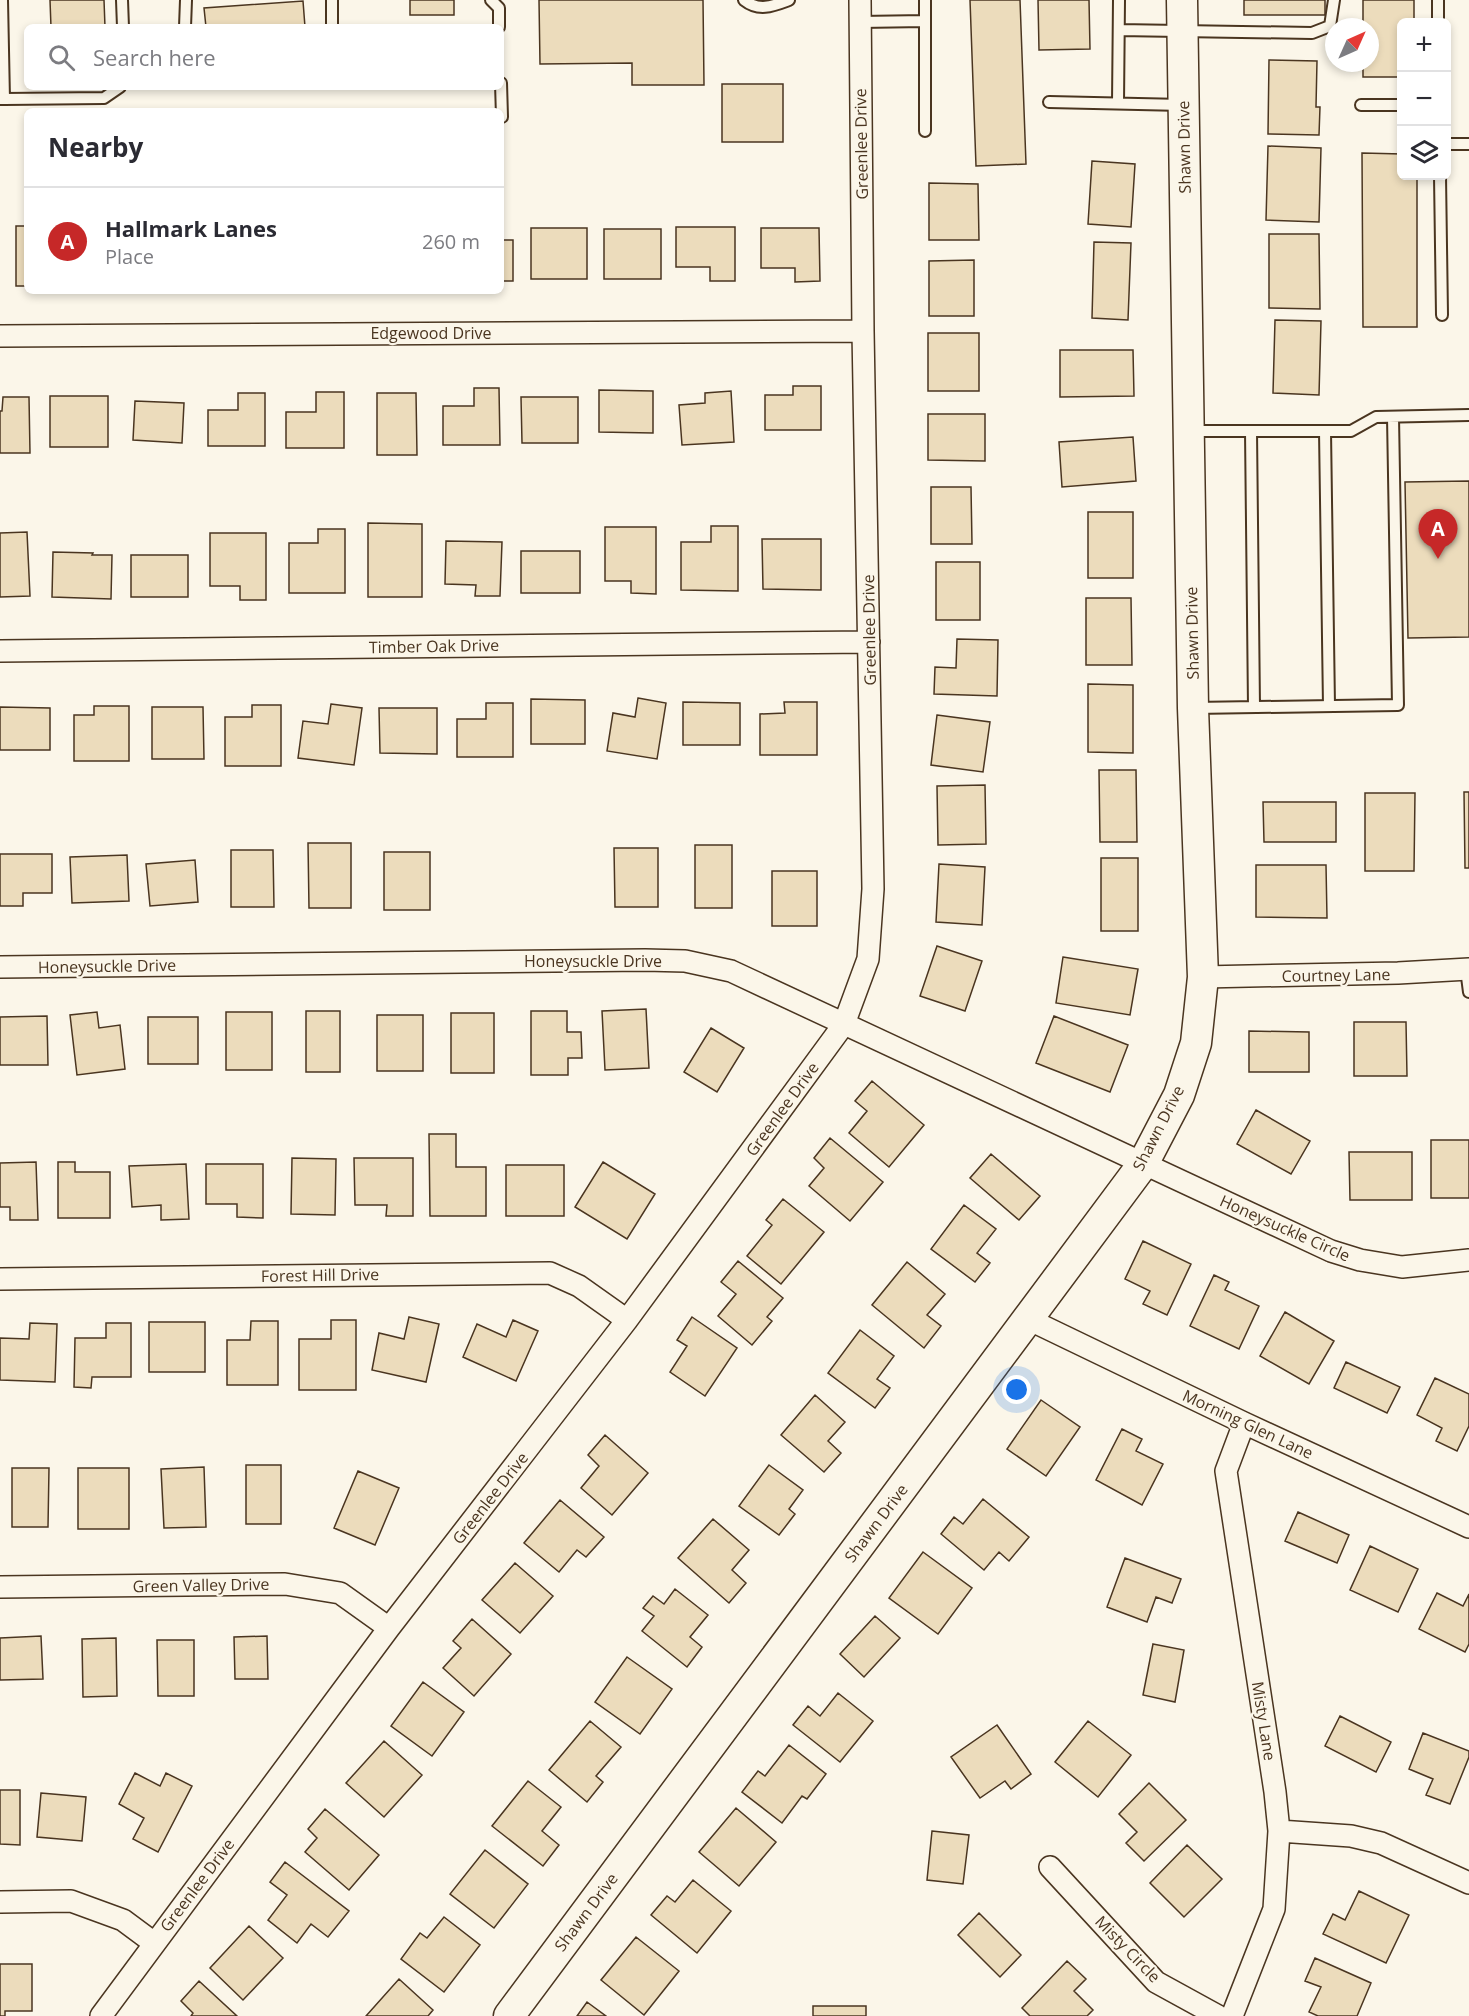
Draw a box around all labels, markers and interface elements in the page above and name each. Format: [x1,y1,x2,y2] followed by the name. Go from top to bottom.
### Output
[1325,18,1379,72] north arrow
[1397,18,1451,180] map controls
[1397,18,1451,72] button: +
[24,24,504,90] search box
[45,41,78,74] icon: search
[93,42,216,72] text: Search here
[1397,72,1451,126] button: −
[849,88,873,200] street label: Greenlee Drive
[1172,100,1196,194] street label: Shawn Drive
[1397,126,1451,180] button: layers
[48,129,143,165] text: Nearby
[105,213,277,243] text: Hallmark Lanes
[61,228,74,255] text: A
[422,228,480,255] text: 260 m
[105,243,154,270] text: Place
[370,322,492,344] street label: Edgewood Drive
[1418,510,1458,559] pin: A
[857,574,881,686] street label: Greenlee Drive
[1180,586,1204,680] street label: Shawn Drive
[369,634,499,658] street label: Timber Oak Drive
[524,950,662,972] street label: Honeysuckle Drive
[38,954,176,978] street label: Honeysuckle Drive
[1281,963,1391,987] street label: Courtney Lane
[740,1058,824,1160] street label: Greenlee Drive
[1127,1082,1189,1174] street label: Shawn Drive
[1216,1189,1354,1267] street label: Honeysuckle Circle
[261,1263,379,1287] street label: Forest Hill Drive
[1002,1375,1031,1404] your location
[1179,1384,1317,1464] street label: Morning Glen Lane
[447,1447,533,1549] street label: Greenlee Drive
[839,1479,913,1567] street label: Shawn Drive
[132,1573,270,1597] street label: Green Valley Drive
[1247,1680,1281,1762] street label: Misty Lane
[155,1834,239,1936] street label: Greenlee Drive
[549,1868,623,1956] street label: Shawn Drive
[1090,1911,1166,1987] street label: Misty Circle

